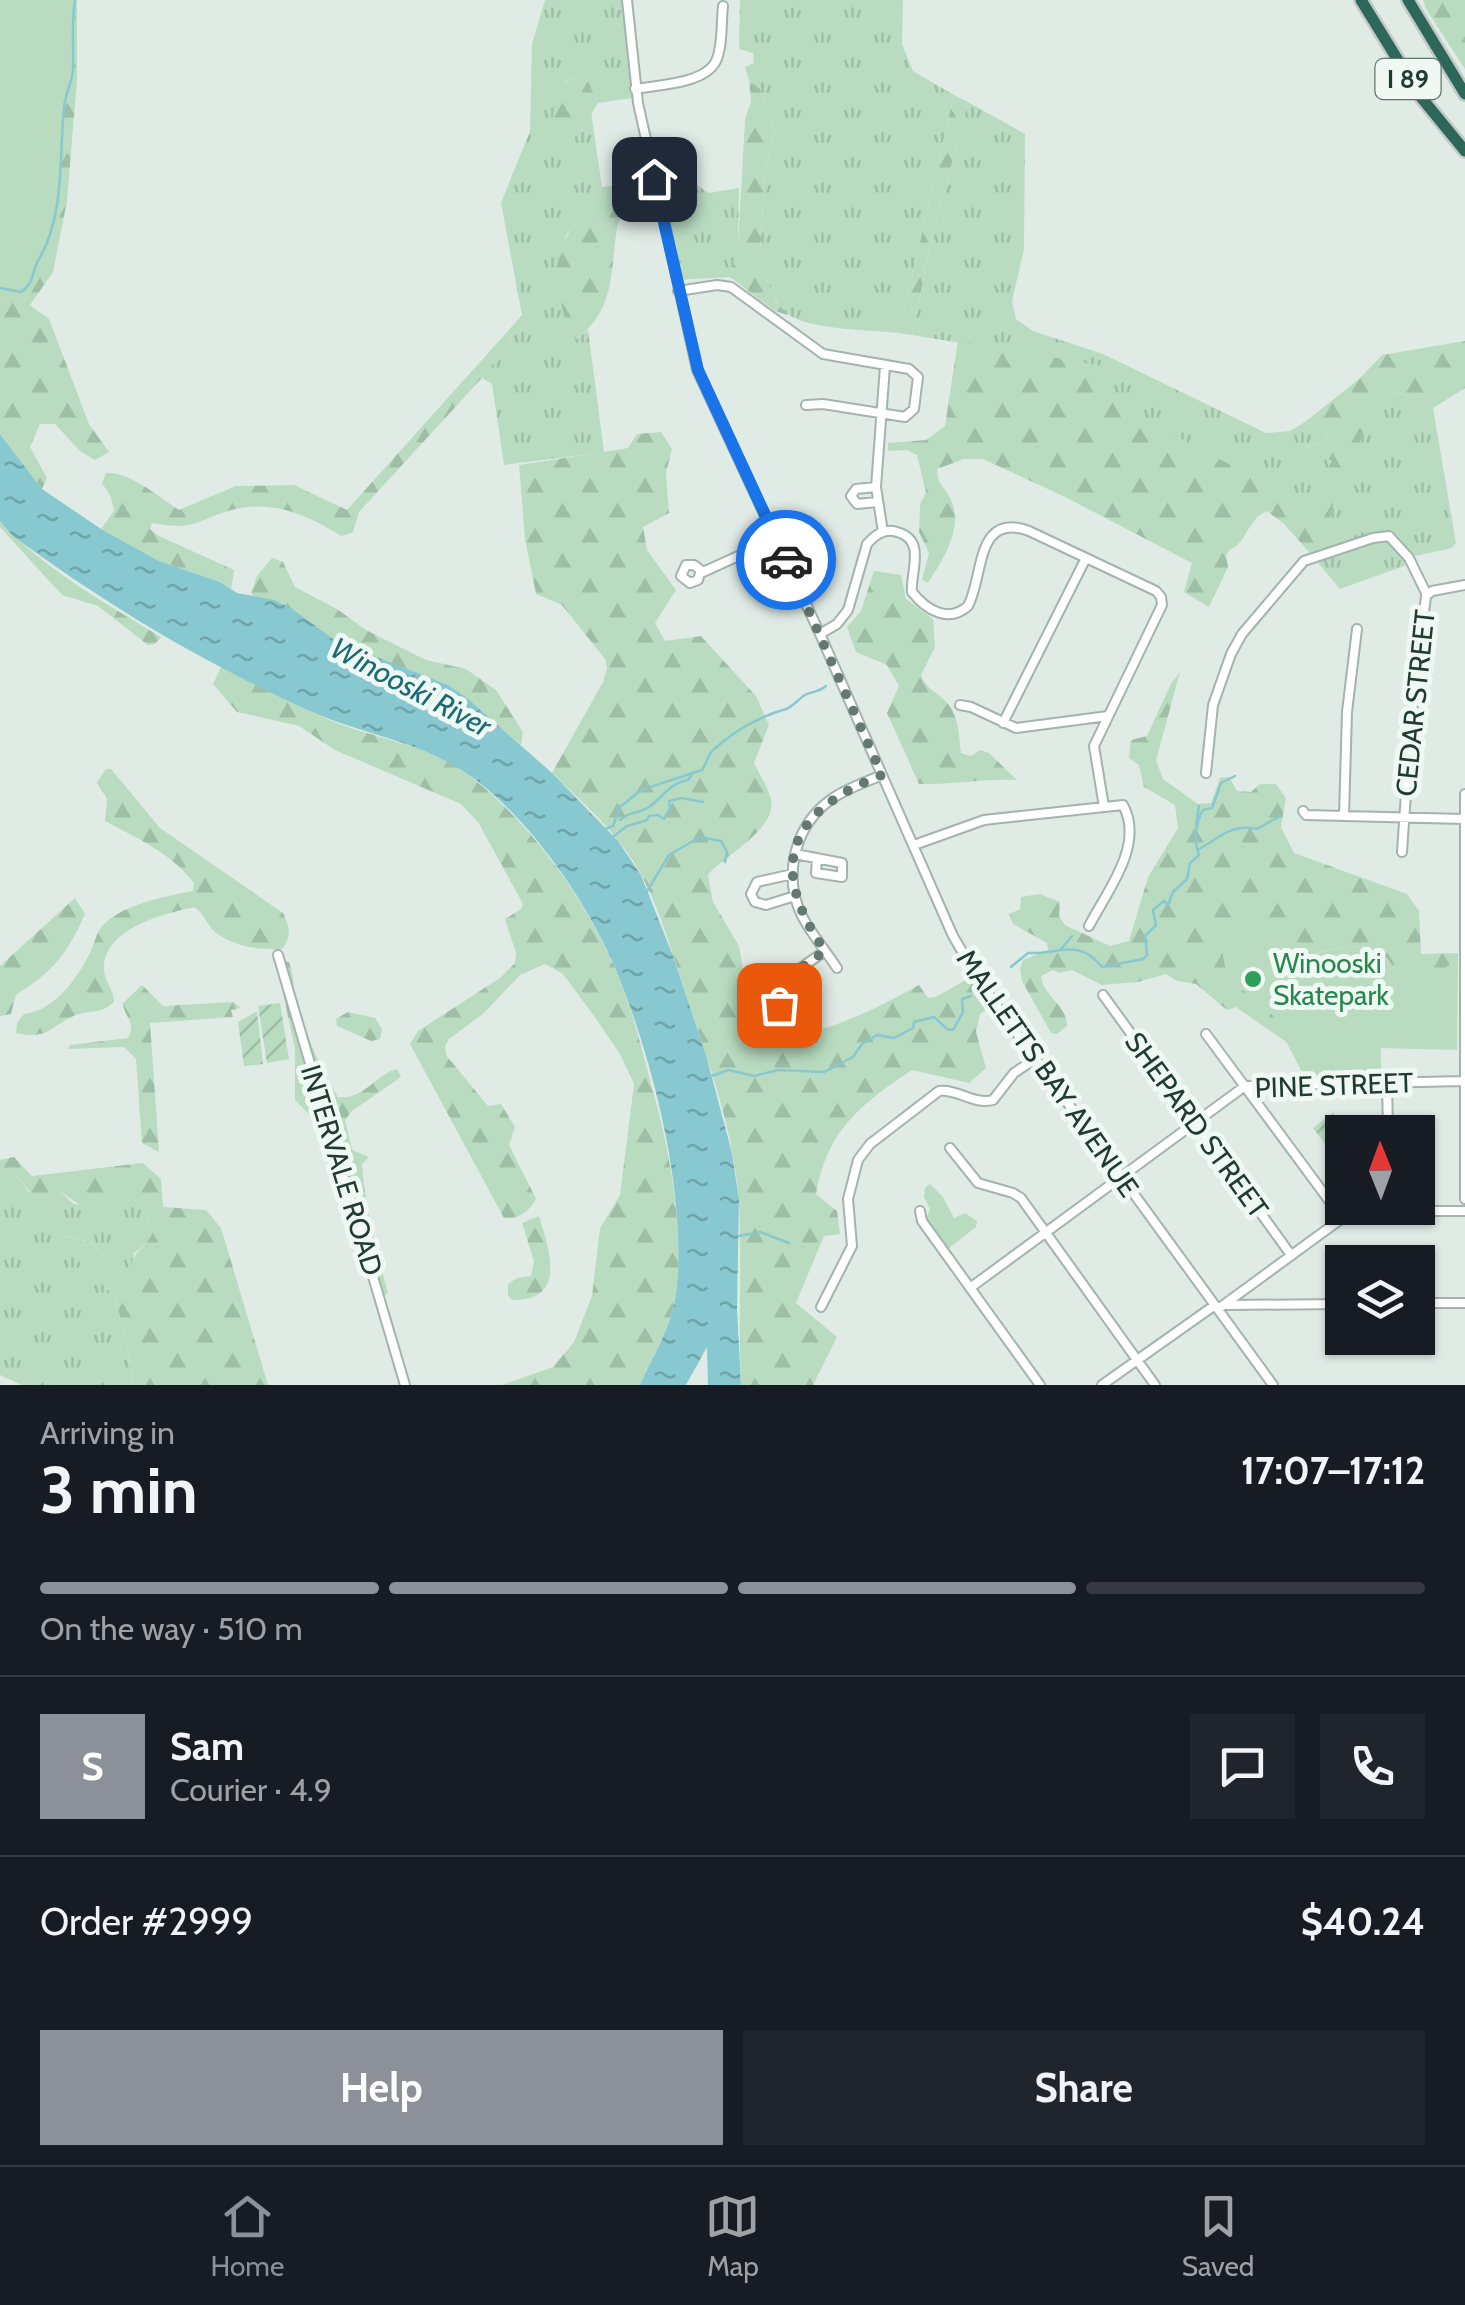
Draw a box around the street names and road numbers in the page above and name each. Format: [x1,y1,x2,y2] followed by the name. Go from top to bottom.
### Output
[1376,59,1440,99] road number: I 89
[1388,608,1442,798] street label: CEDAR STREET
[950,943,1146,1203] street label: MALLETTS BAY AVENUE
[1118,1025,1276,1225] street label: SHEPARD STREET
[294,1061,390,1279] street label: INTERVALE ROAD
[1254,1065,1414,1105] street label: PINE STREET

